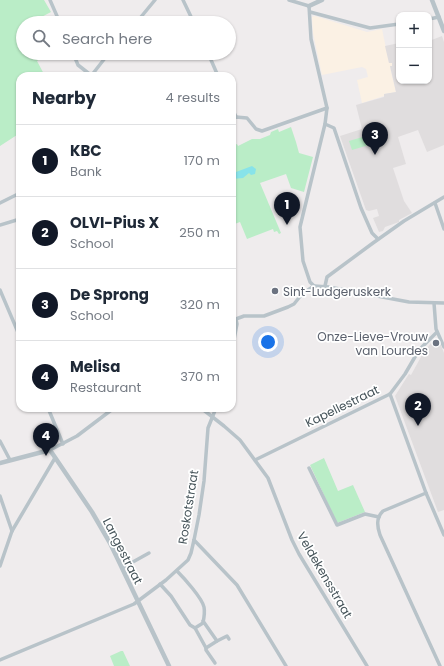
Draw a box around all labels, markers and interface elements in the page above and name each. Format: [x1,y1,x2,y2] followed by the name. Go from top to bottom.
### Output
[396,12,432,84] map controls
[396,12,432,48] button: +
[16,16,236,60] search box
[30,27,52,49] icon: search
[62,28,152,49] text: Search here
[396,48,432,84] button: −
[32,86,96,110] text: Nearby
[166,88,220,107] text: 4 results
[362,122,388,155] pin: 3
[70,140,102,161] text: KBC
[43,151,47,170] text: 1
[184,151,220,170] text: 170 m
[70,162,102,181] text: Bank
[274,192,300,225] pin: 1
[70,212,159,233] text: OLVI-Pius X
[41,223,49,242] text: 2
[179,223,220,242] text: 250 m
[70,234,114,253] text: School
[283,283,392,300] place label: Sint-Ludgeruskerk
[70,284,149,305] text: De Sprong
[270,286,280,296] marker: Sint-Ludgeruskerk
[41,295,49,314] text: 3
[180,295,220,314] text: 320 m
[70,306,114,325] text: School
[317,328,428,359] place label: Onze-Lieve-Vrouw van Lourdes
[258,332,278,352] your location
[431,338,441,348] marker: Onze-Lieve-Vrouw van Lourdes
[70,356,120,377] text: Melisa
[41,367,49,386] text: 4
[180,367,220,386] text: 370 m
[70,378,141,397] text: Restaurant
[302,381,382,431] street label: Kapellestraat
[405,393,431,426] pin: 2
[33,423,59,456] pin: 4
[174,469,202,545] street label: Roskotstraat
[99,515,147,587] street label: Langestraat
[293,529,357,621] street label: Veldekensstraat

